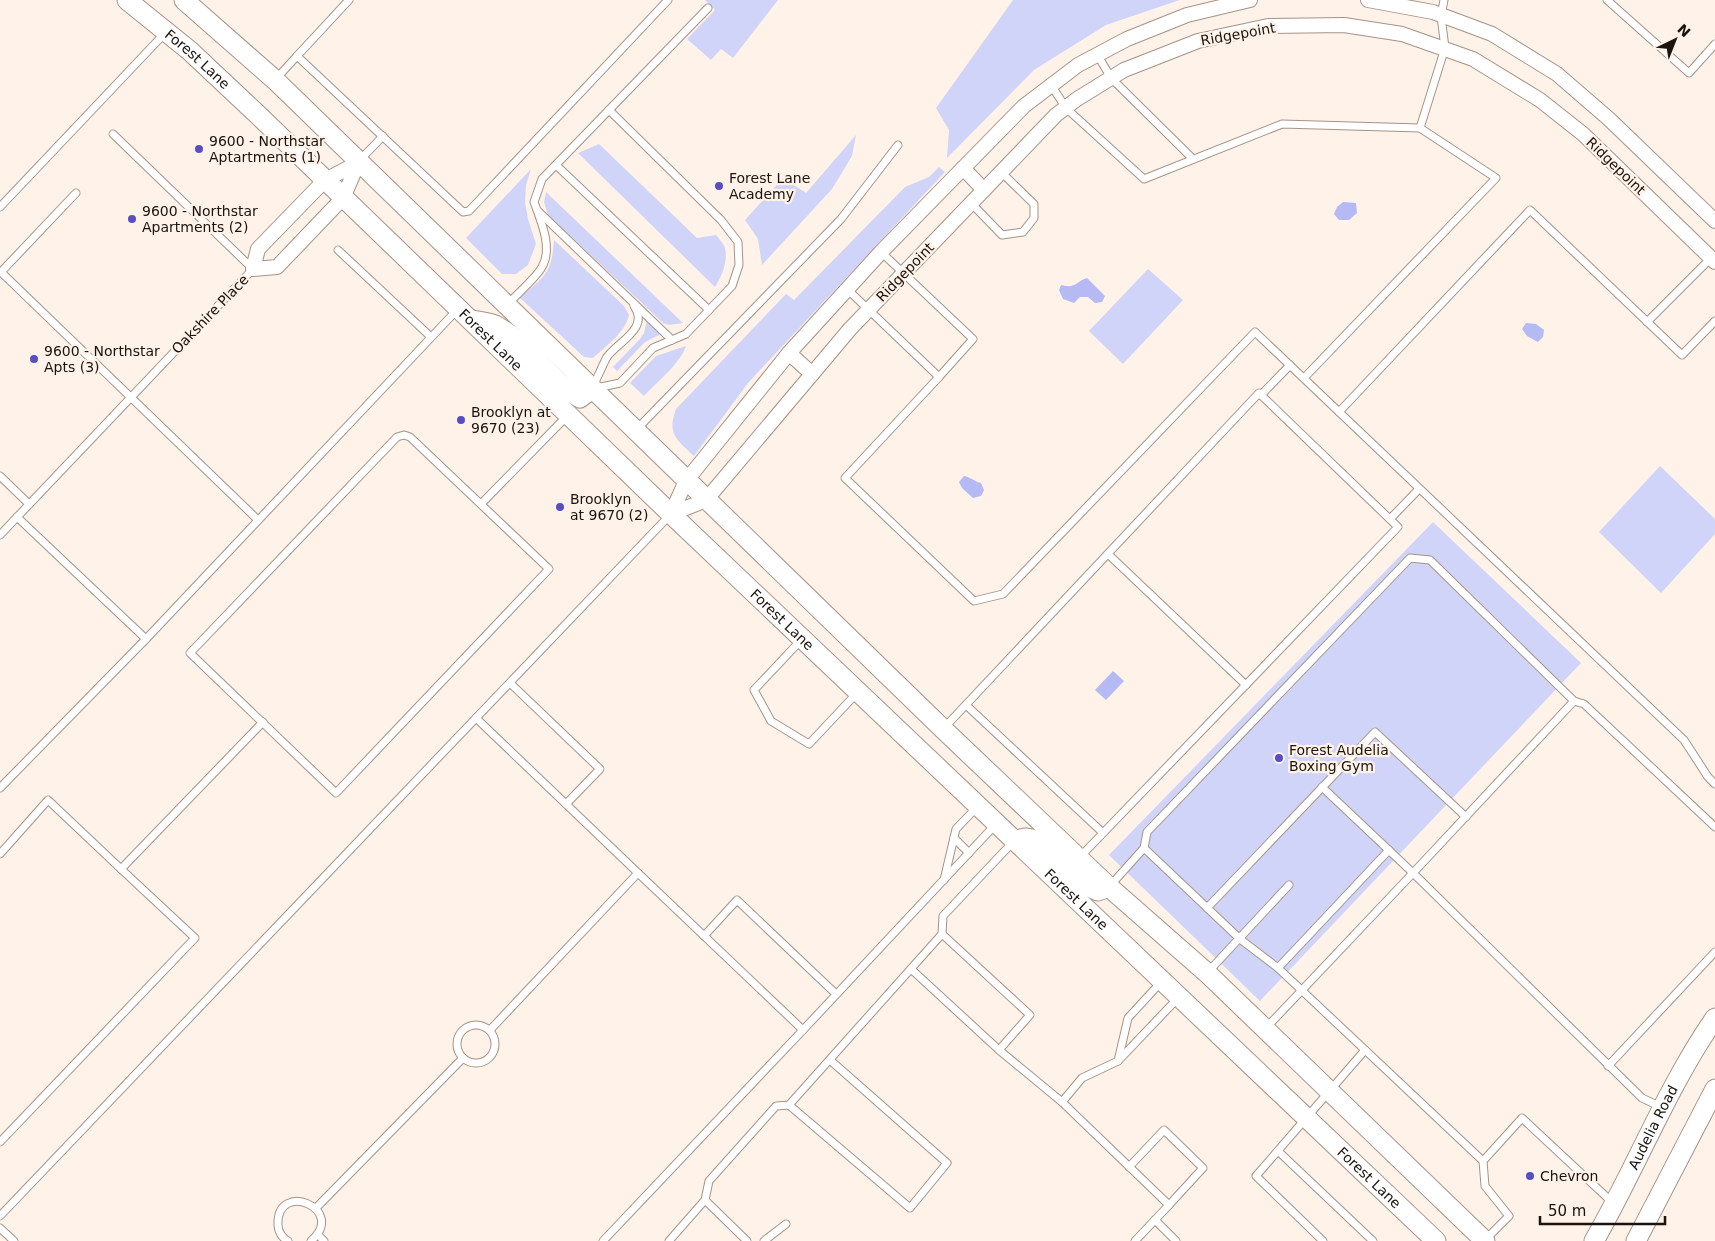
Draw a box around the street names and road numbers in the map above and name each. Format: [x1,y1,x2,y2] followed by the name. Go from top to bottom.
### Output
[1199,19,1277,48] street label: Ridgepoint
[162,26,233,92] street label: Forest Lane
[1583,134,1649,198] street label: Ridgepoint
[873,239,937,305] street label: Ridgepoint
[168,271,252,357] street label: Oakshire Place
[456,306,526,374] street label: Forest Lane
[747,586,817,653] street label: Forest Lane
[1041,865,1111,933] street label: Forest Lane
[1625,1083,1681,1172] street label: Audelia Road
[1334,1144,1404,1211] street label: Forest Lane

